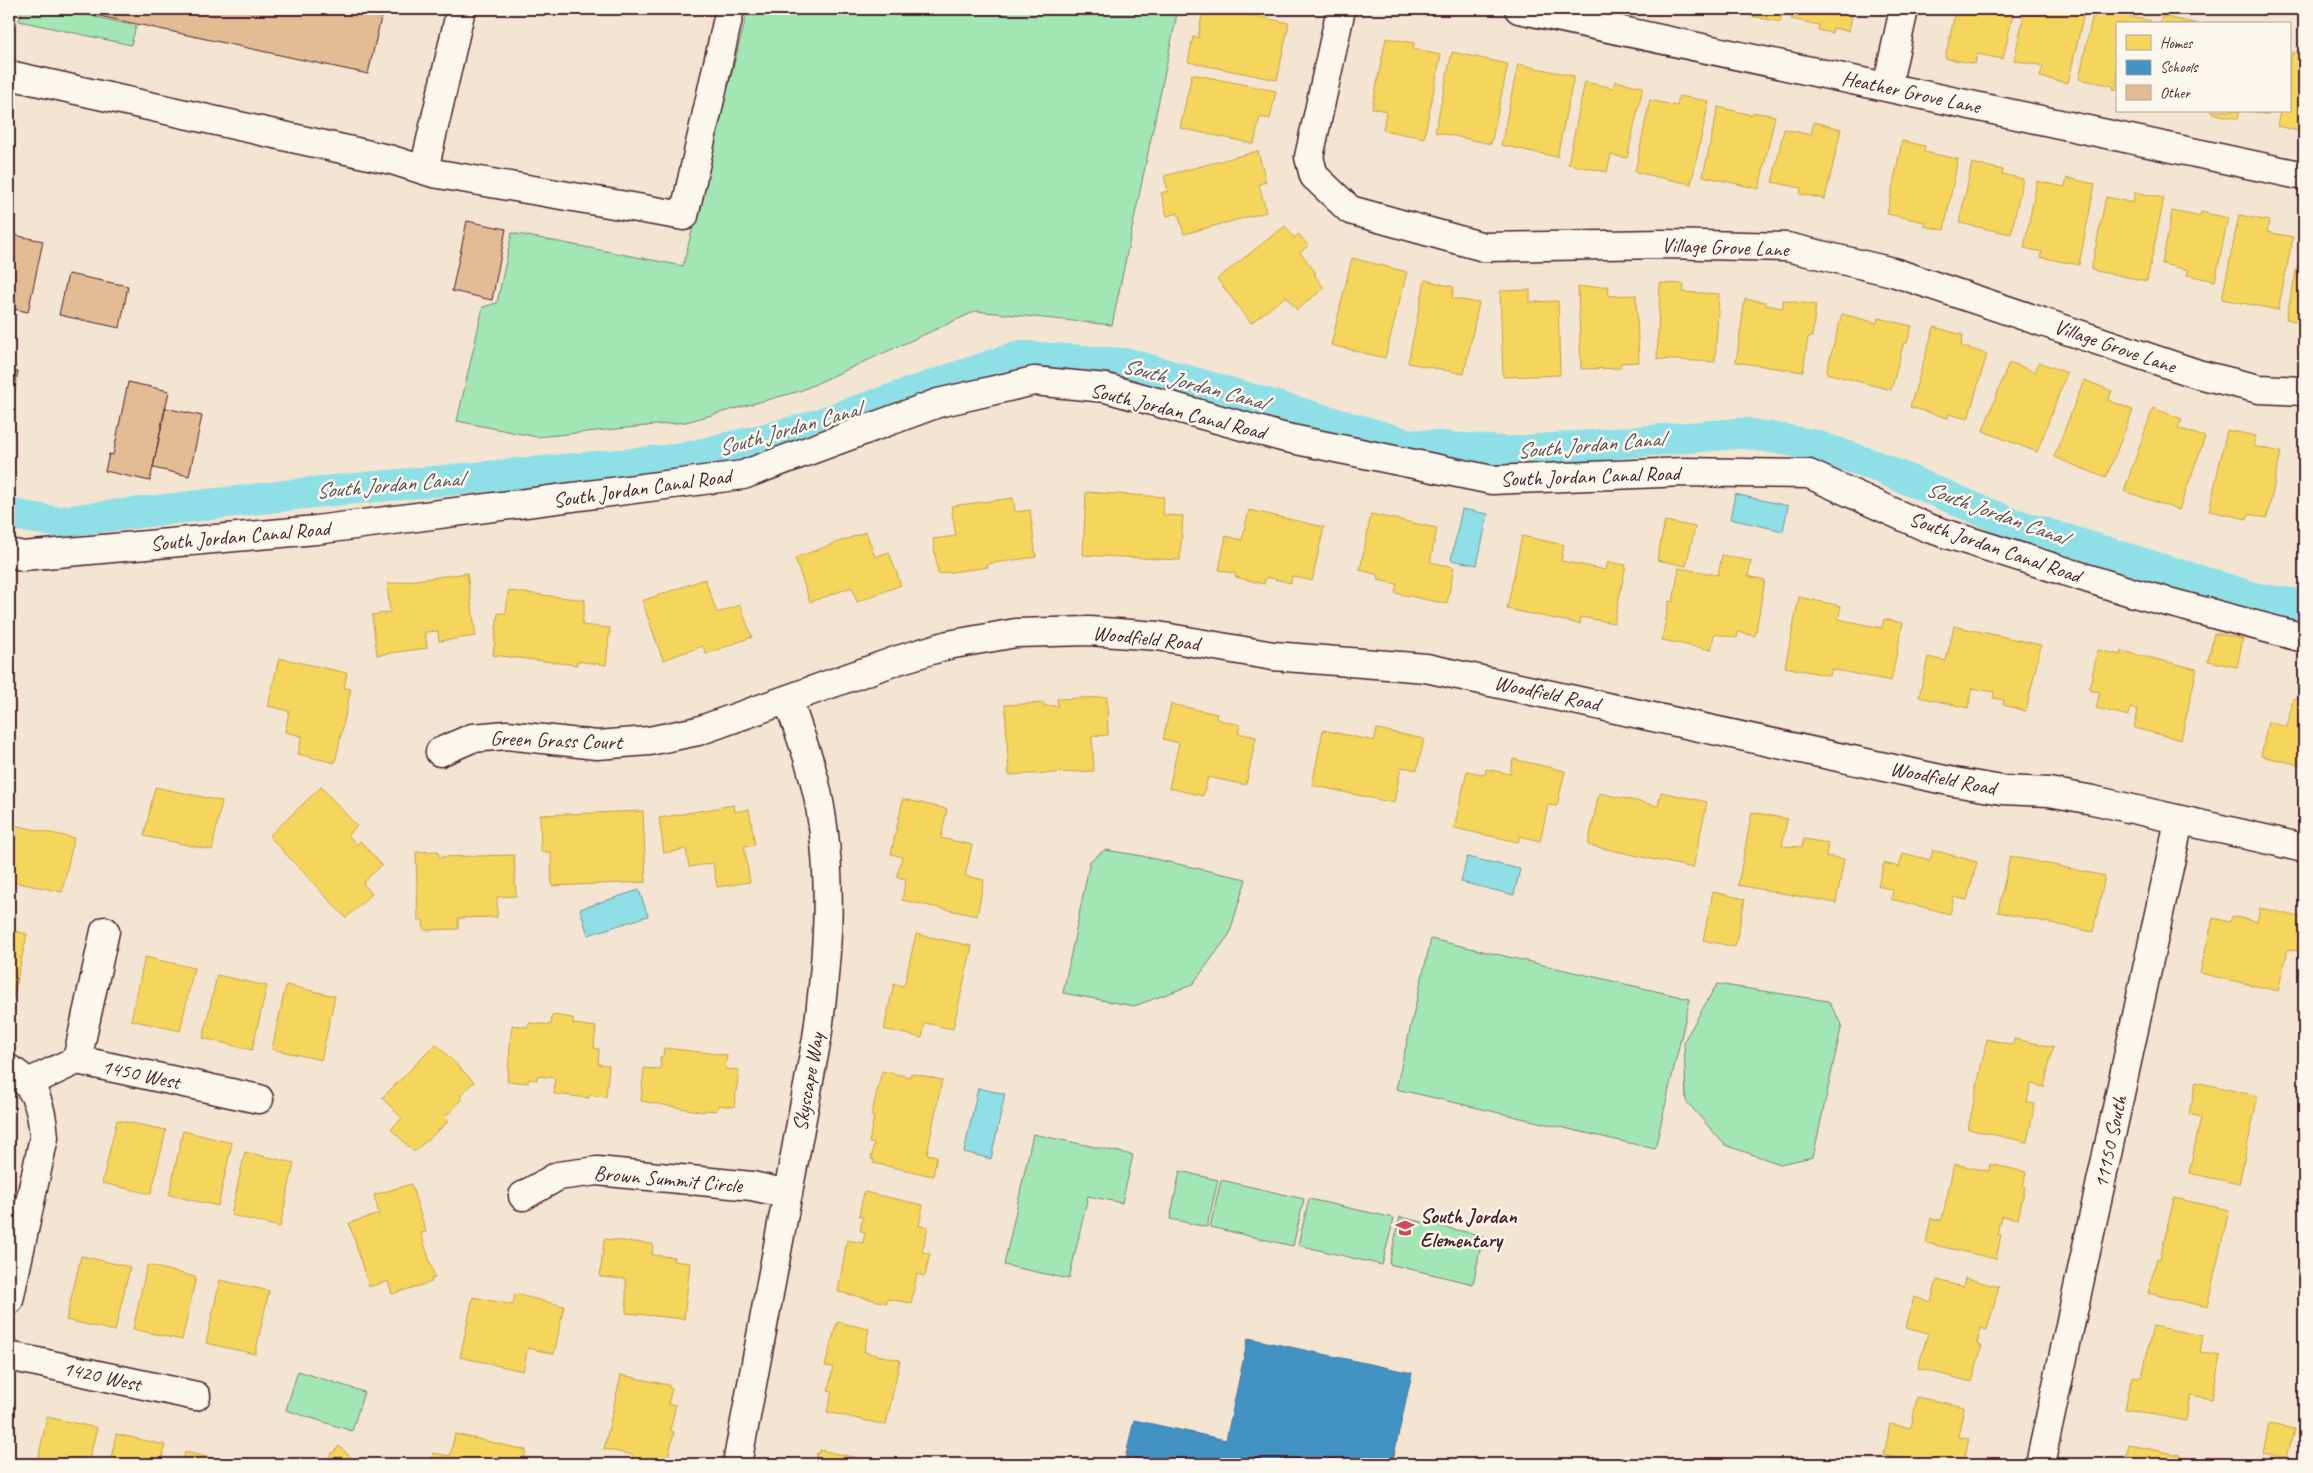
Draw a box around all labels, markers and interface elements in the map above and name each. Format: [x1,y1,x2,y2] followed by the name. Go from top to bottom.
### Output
[2116,22,2290,112] legend
[2160,34,2194,53] text: Homes
[2160,58,2199,77] text: Schools
[1839,65,1985,120] street label: Heather Grove Lane
[2160,84,2191,103] text: Other
[1661,232,1791,262] street label: Village Grove Lane
[2051,313,2181,380] street label: Village Grove Lane
[1120,351,1276,418] water label: South Jordan Canal
[1088,377,1272,446] street label: South Jordan Canal Road
[715,393,870,463] water label: South Jordan Canal
[1516,424,1672,465] water label: South Jordan Canal
[1500,460,1684,492] street label: South Jordan Canal Road
[551,462,736,513] street label: South Jordan Canal Road
[315,464,471,505] water label: South Jordan Canal
[1922,475,2077,554] water label: South Jordan Canal
[1906,505,2088,590] street label: South Jordan Canal Road
[149,515,334,557] street label: South Jordan Canal Road
[1092,619,1204,657] street label: Woodfield Road
[1492,669,1606,718] street label: Woodfield Road
[490,725,624,755] street label: Green Grass Court
[1888,755,2002,802] street label: Woodfield Road
[787,1029,830,1133] street label: Skyscape Way
[100,1053,184,1095] street label: 1450 West
[2088,1092,2133,1191] street label: 11150 South
[593,1160,745,1199] street label: Brown Summit Circle
[1420,1203,1517,1253] place label: South Jordan Elementary
[1394,1217,1416,1239] school or university icon: South Jordan Elementary
[61,1355,145,1397] street label: 1420 West

